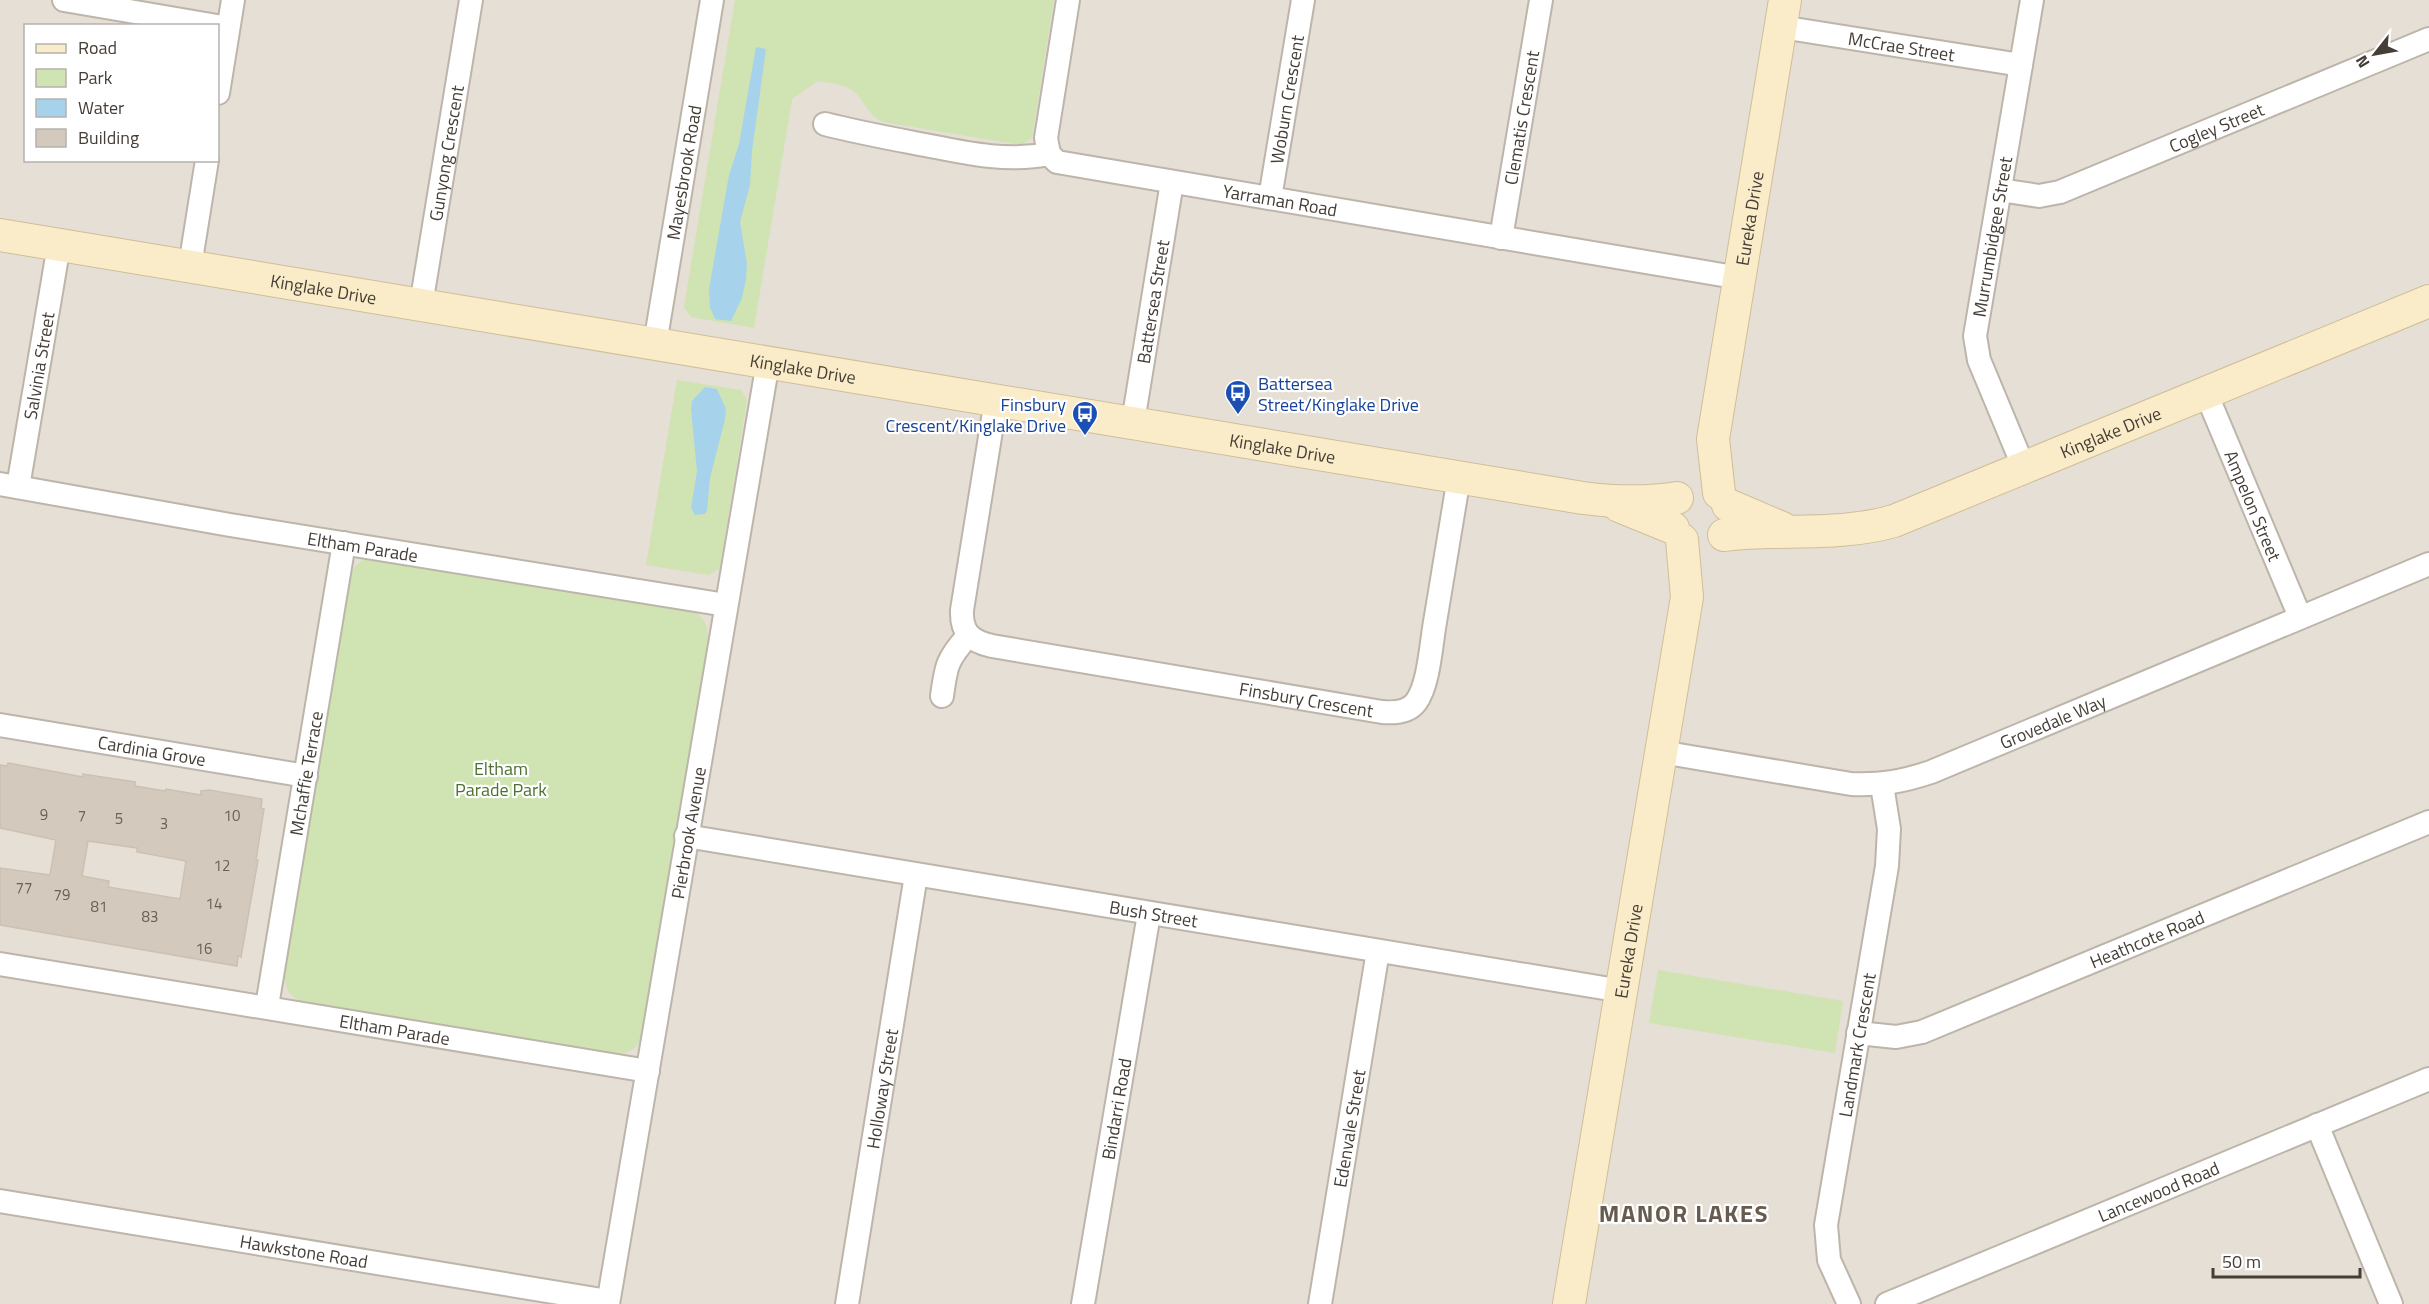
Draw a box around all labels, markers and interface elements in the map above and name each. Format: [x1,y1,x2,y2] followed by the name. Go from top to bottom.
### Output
[24,24,219,162] legend
[1846,24,1957,68] street label: McCrae Street
[2345,24,2405,84] north arrow
[1262,32,1311,166] street label: Woburn Crescent
[78,34,117,61] text: Road
[1497,48,1546,187] street label: Clematis Crescent
[2349,51,2375,73] text: N
[78,64,113,91] text: Park
[421,82,470,223] street label: Gunyong Crescent
[78,94,124,121] text: Water
[2165,95,2269,159] street label: Cogley Street
[659,103,708,242] street label: Mayesbrook Road
[78,124,139,151] text: Building
[1965,154,2019,319] street label: Murrumbidgee Street
[1728,169,1770,268] street label: Eureka Drive
[1221,177,1339,223] street label: Yarraman Road
[1129,237,1176,365] street label: Battersea Street
[268,267,379,311] street label: Kinglake Drive
[16,309,61,422] street label: Salvinia Street
[748,346,858,391] street label: Kinglake Drive
[1258,370,1419,418] place label: Battersea Street/Kinglake Drive
[1223,378,1253,416] bus stop icon: Battersea Street/Kinglake Drive
[886,391,1066,439] place label: Finsbury Crescent/Kinglake Drive
[1070,399,1100,437] bus stop icon: Finsbury Crescent/Kinglake Drive
[2056,399,2165,465] street label: Kinglake Drive
[1227,426,1338,470] street label: Kinglake Drive
[2218,446,2289,566] street label: Ampelon Street
[305,524,420,569] street label: Eltham Parade
[1237,675,1376,724] street label: Finsbury Crescent
[1995,687,2110,755] street label: Grovedale Way
[282,709,329,837] street label: Mchaffie Terrace
[96,728,208,773] street label: Cardinia Grove
[455,755,547,803] park label: Eltham Parade Park
[664,765,713,901] street label: Pierbrook Avenue
[40,803,48,826] house number: 9
[78,804,86,827] house number: 7
[224,804,240,827] house number: 10
[115,807,123,830] house number: 5
[160,812,168,835] house number: 3
[214,854,230,877] house number: 12
[16,876,32,899] house number: 77
[54,883,70,906] house number: 79
[206,892,222,915] house number: 14
[1107,893,1200,934] street label: Bush Street
[91,895,107,918] house number: 81
[1607,902,1649,1000] street label: Eureka Drive
[2085,903,2208,975] street label: Heathcote Road
[142,905,158,928] house number: 83
[196,937,212,960] house number: 16
[1831,970,1882,1119] street label: Landmark Crescent
[337,1007,452,1052] street label: Eltham Parade
[859,1026,905,1151] street label: Holloway Street
[1094,1056,1138,1162] street label: Bindarri Road
[1326,1067,1372,1189] street label: Edenvale Street
[2094,1154,2223,1229] street label: Lancewood Road
[1599,1195,1769,1231] district label: MANOR LAKES
[238,1227,370,1275] street label: Hawkstone Road
[2213,1241,2360,1279] scale bar
[2222,1248,2261,1275] text: 50 m

